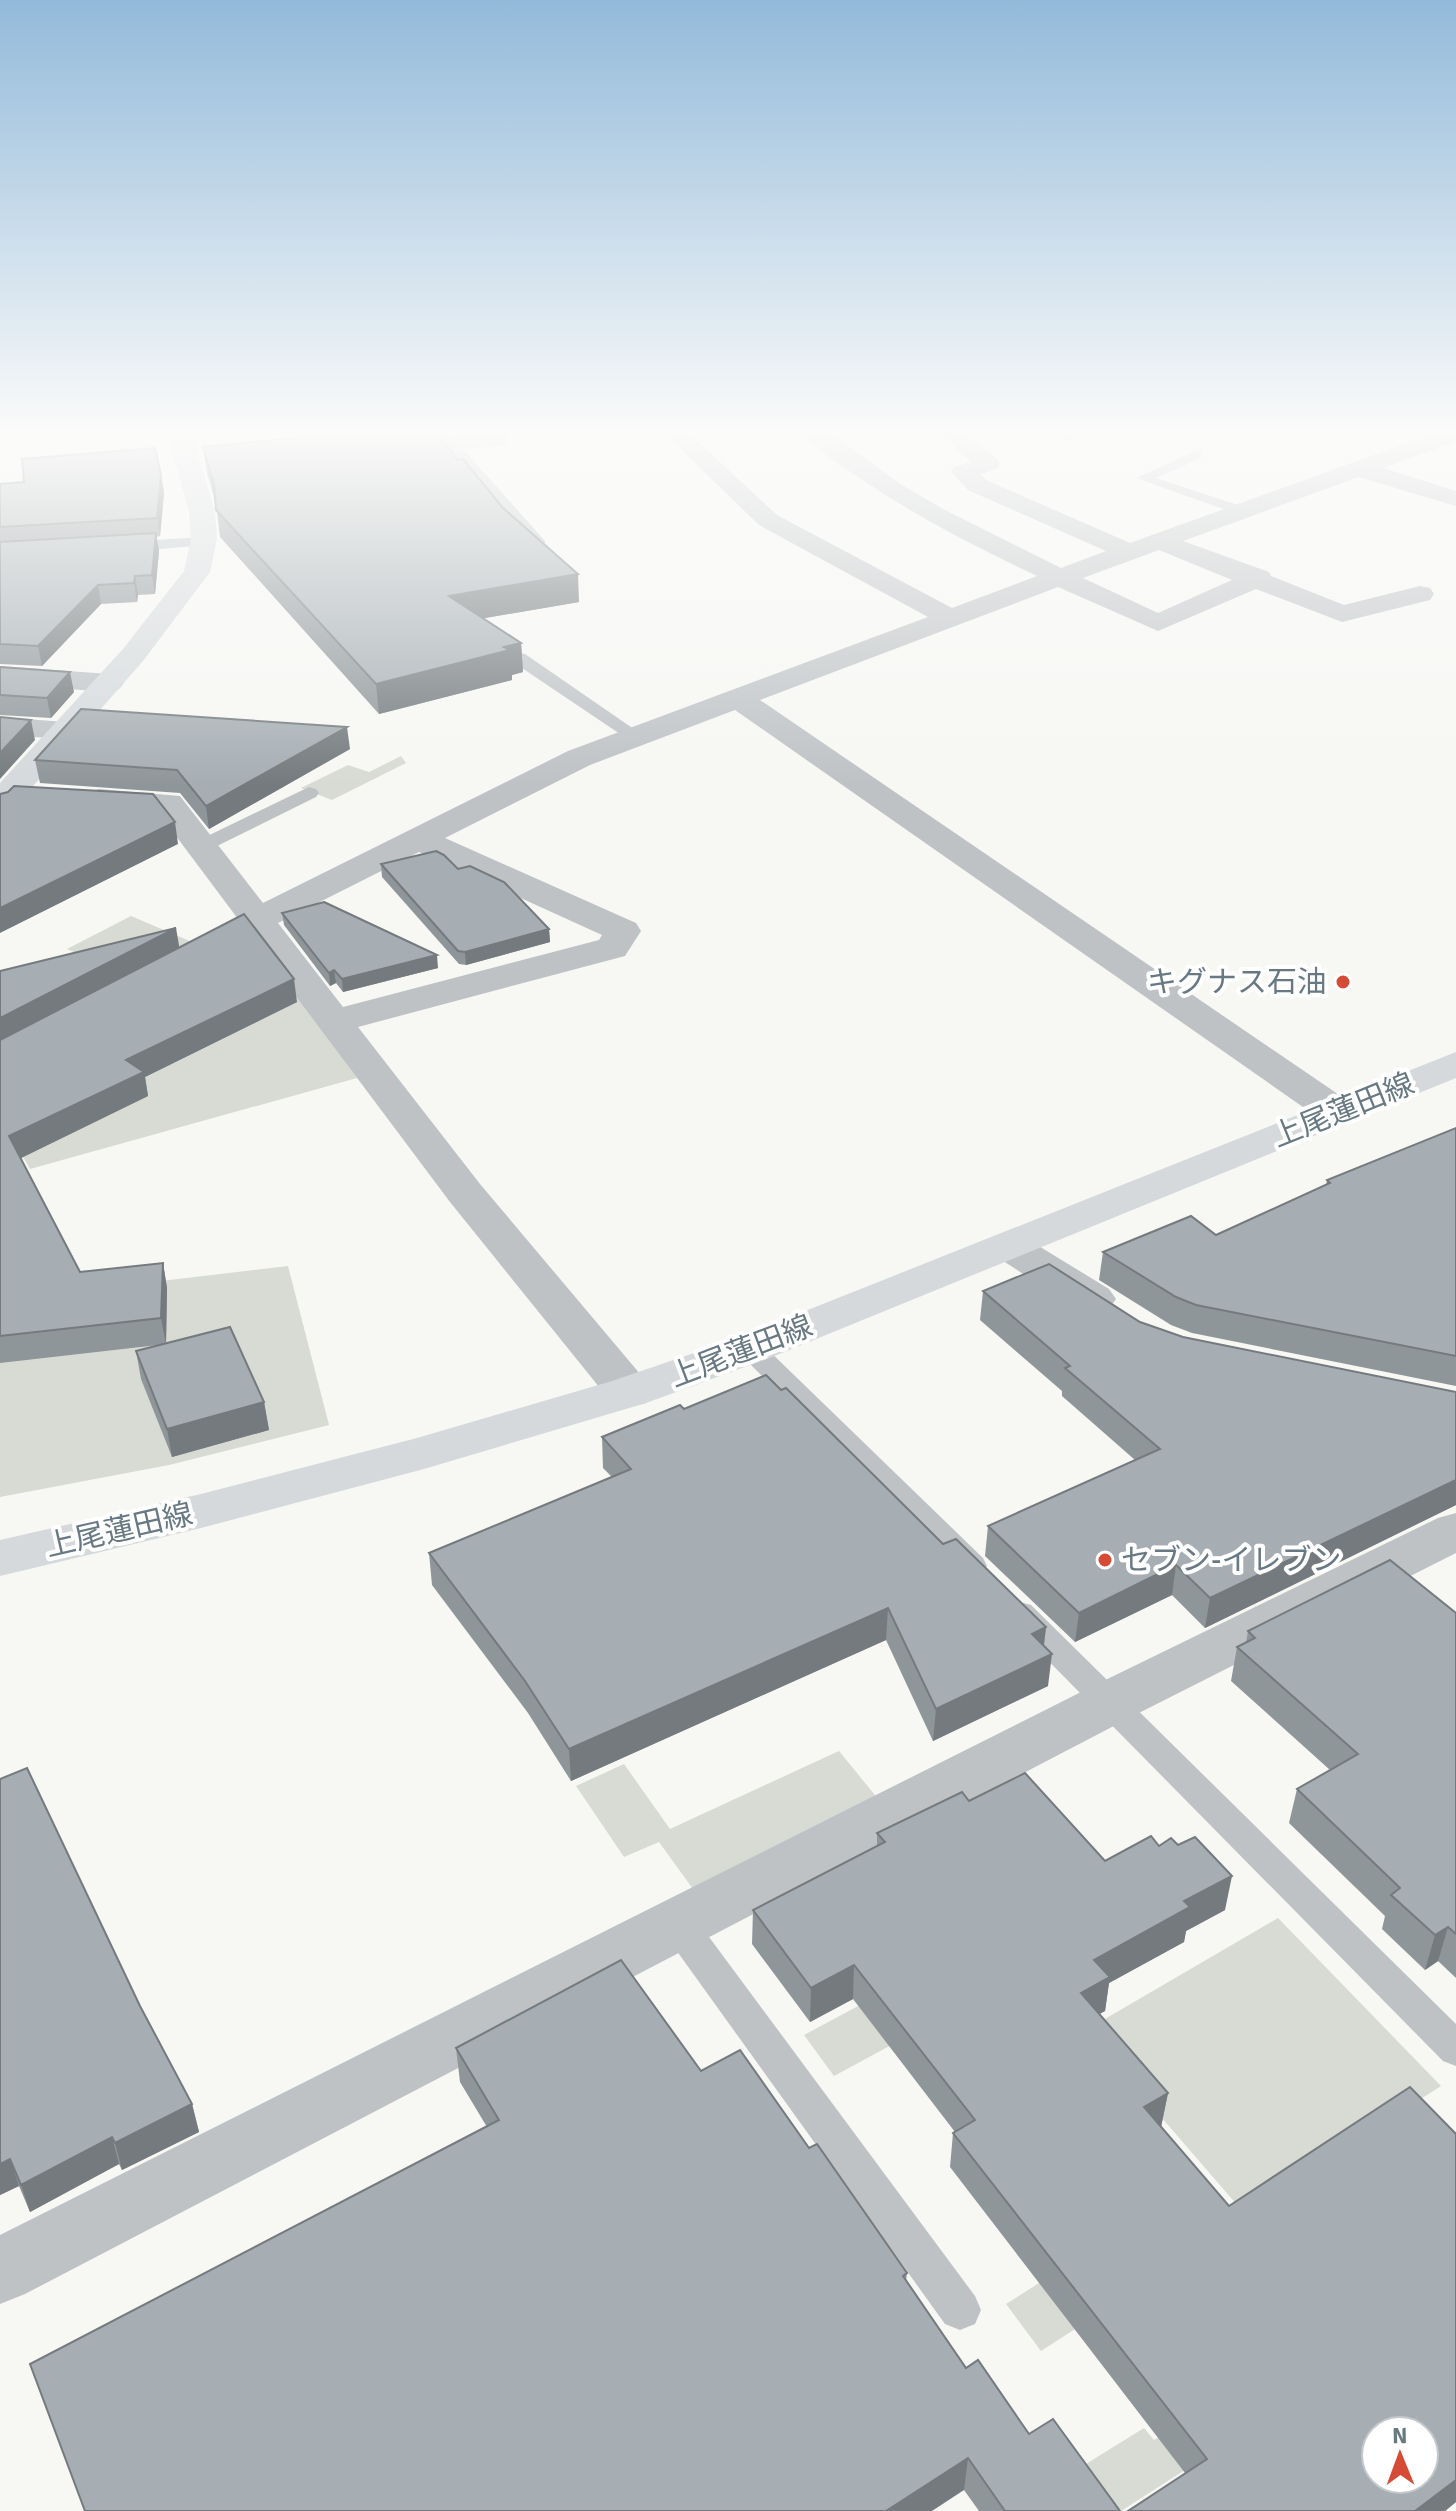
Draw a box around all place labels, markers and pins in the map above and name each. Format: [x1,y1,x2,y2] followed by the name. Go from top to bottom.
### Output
[1147,964,1327,1001] place label: キグナス石油
[1334,973,1352,991] marker: キグナス石油
[1121,1542,1342,1579] place label: セブン-イレブン
[1096,1551,1114,1569] marker: セブン-イレブン

